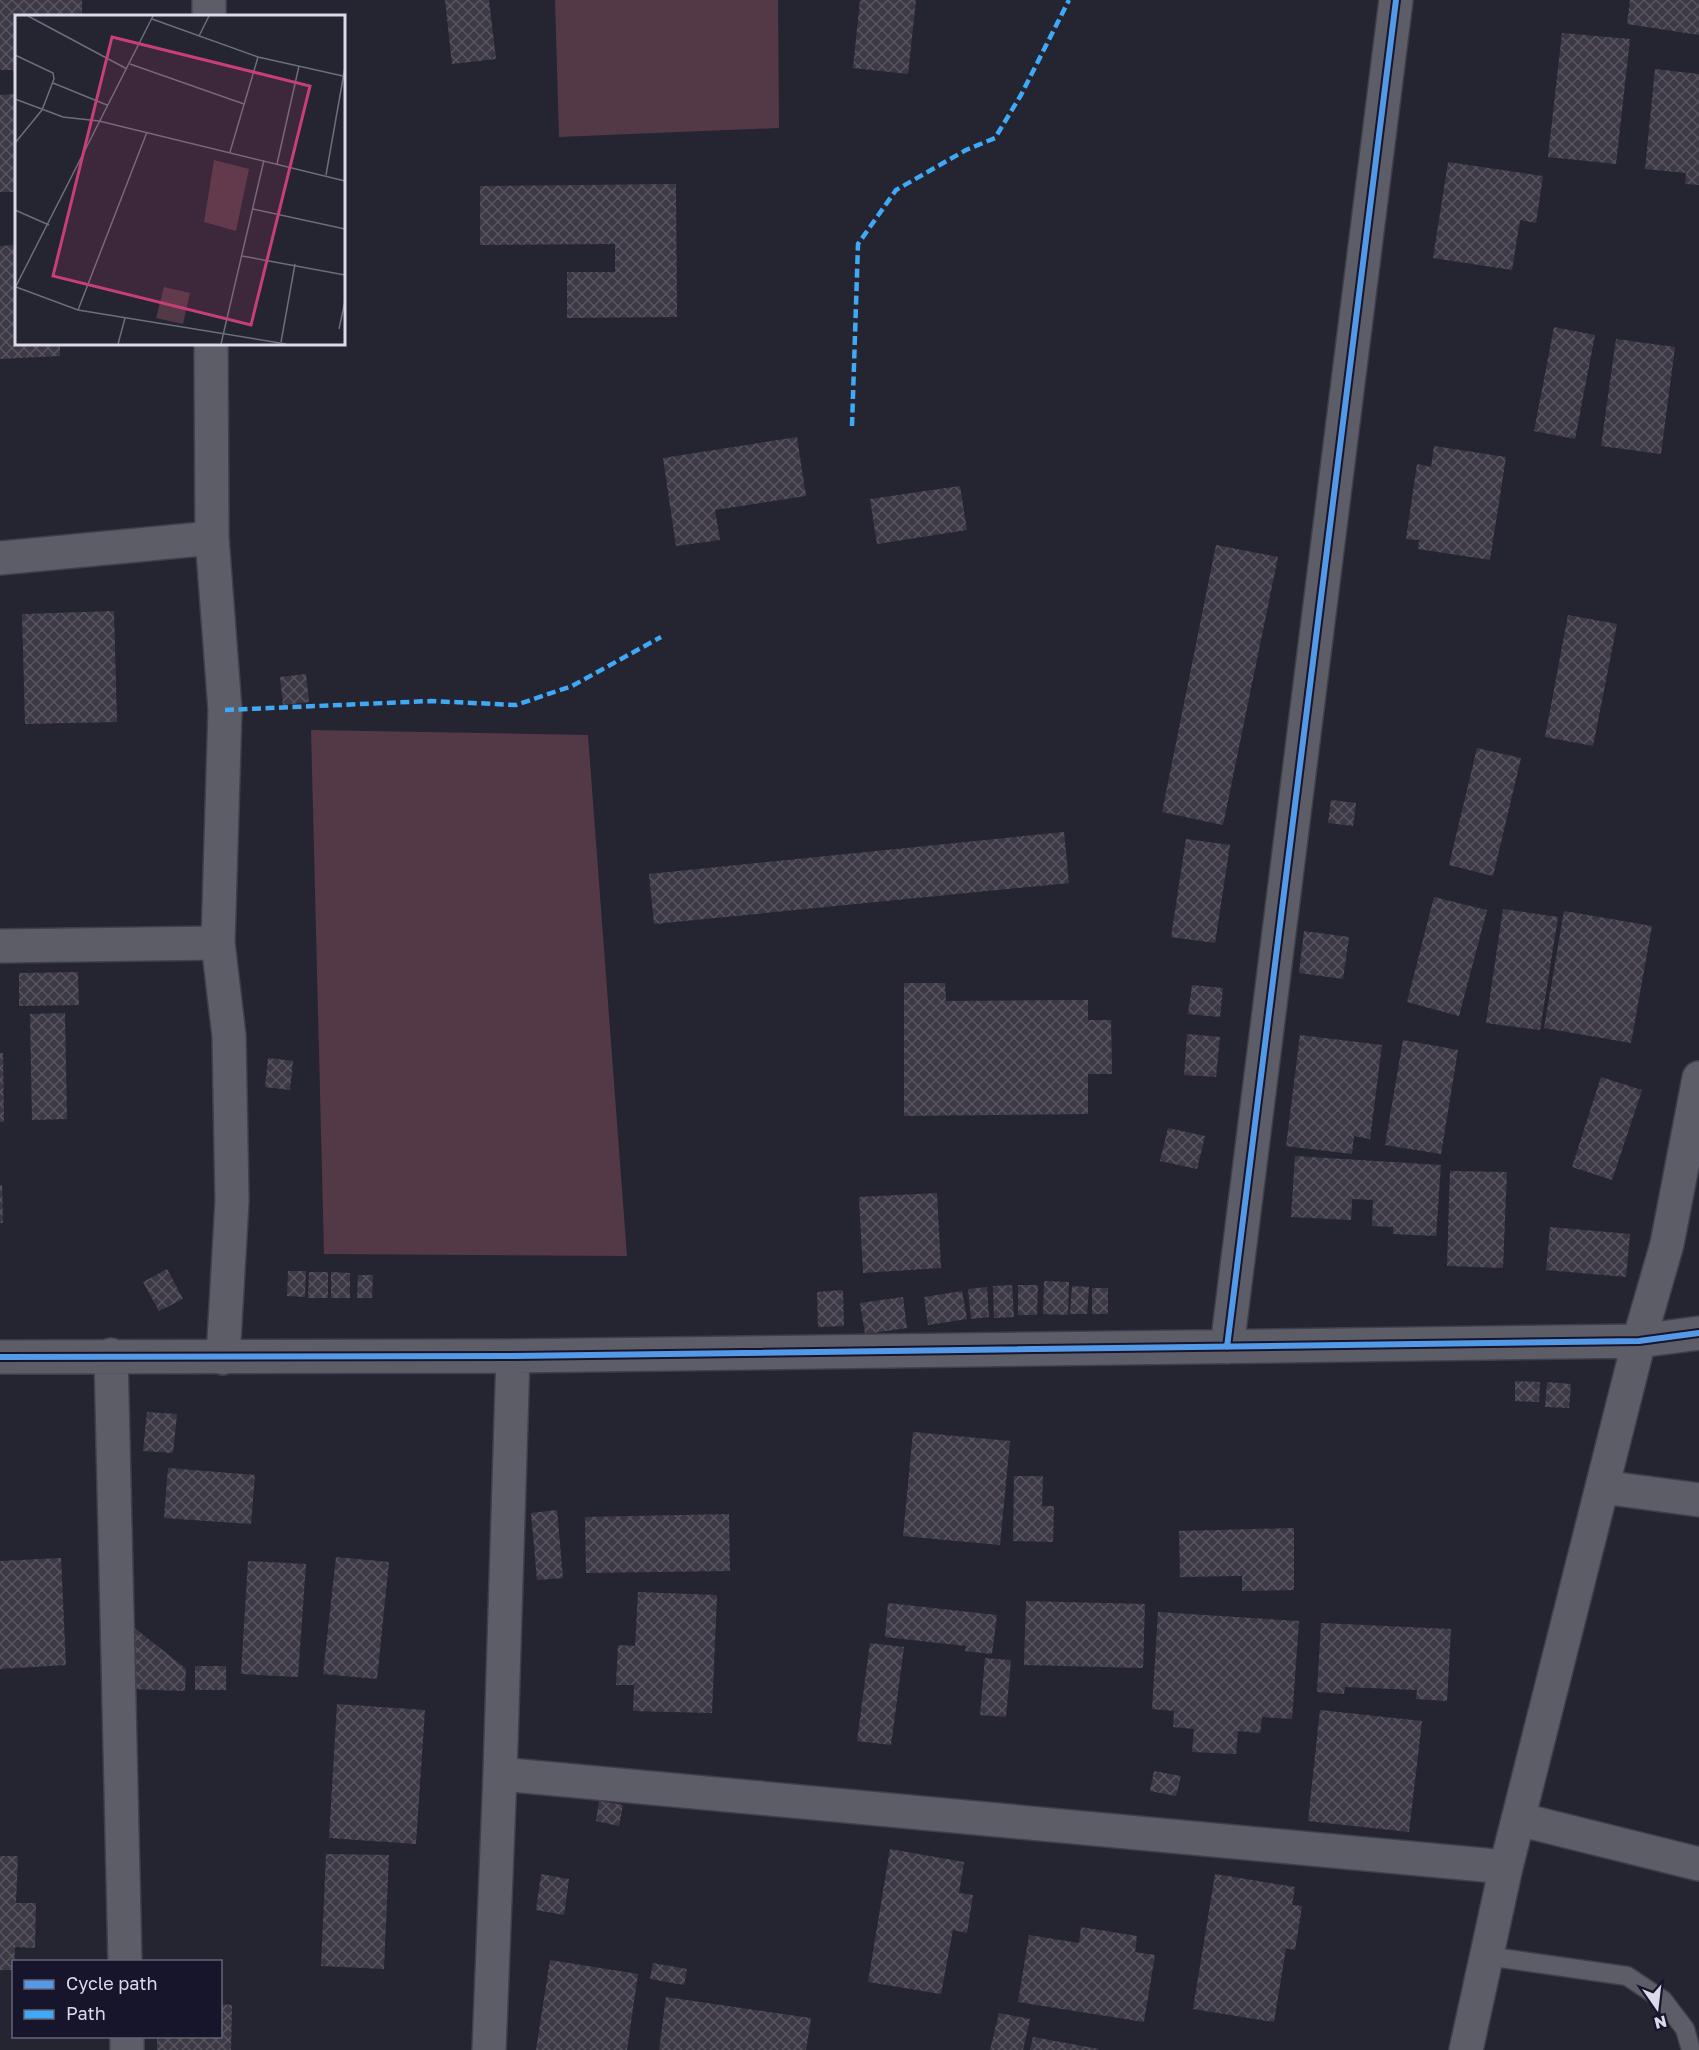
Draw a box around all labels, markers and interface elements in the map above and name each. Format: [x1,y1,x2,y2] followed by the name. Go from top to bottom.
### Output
[15,15,345,345] inset map
[12,1960,222,2038] legend
[66,1972,158,1994] text: Cycle path
[1627,1978,1687,2038] north arrow
[66,2002,106,2024] text: Path
[1652,2011,1669,2034] text: N

